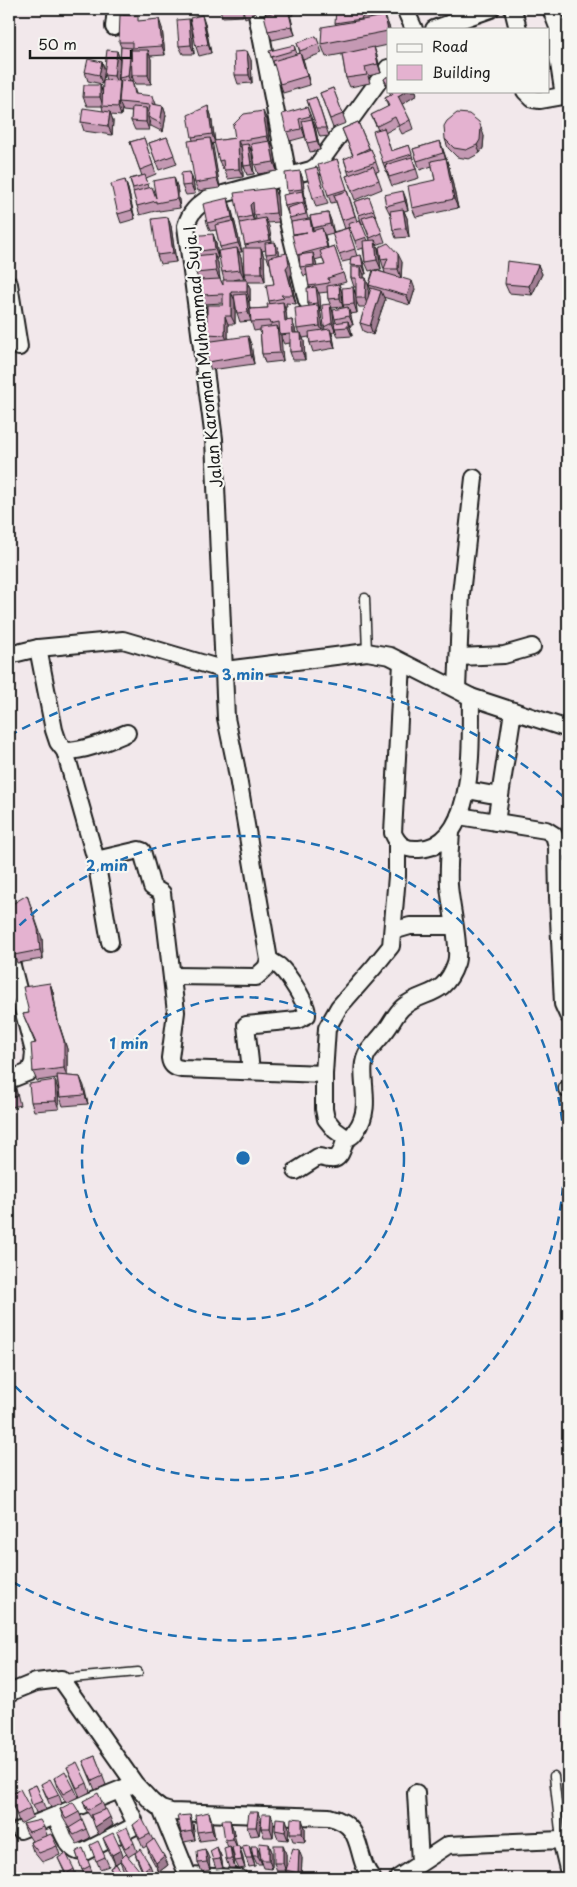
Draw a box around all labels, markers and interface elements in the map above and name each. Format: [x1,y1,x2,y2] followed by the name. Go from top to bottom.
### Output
[30,28,131,60] scale bar
[387,28,550,92] legend
[38,32,77,55] text: 50 m
[432,34,468,57] text: Road
[432,60,491,83] text: Building
[176,225,228,489] street label: Jalan Karomah Muhammad Suja I
[222,662,264,685] text: 3 min
[86,853,128,876] text: 2 min
[110,1031,148,1054] text: 1 min
[234,1149,252,1167] centre of rings

